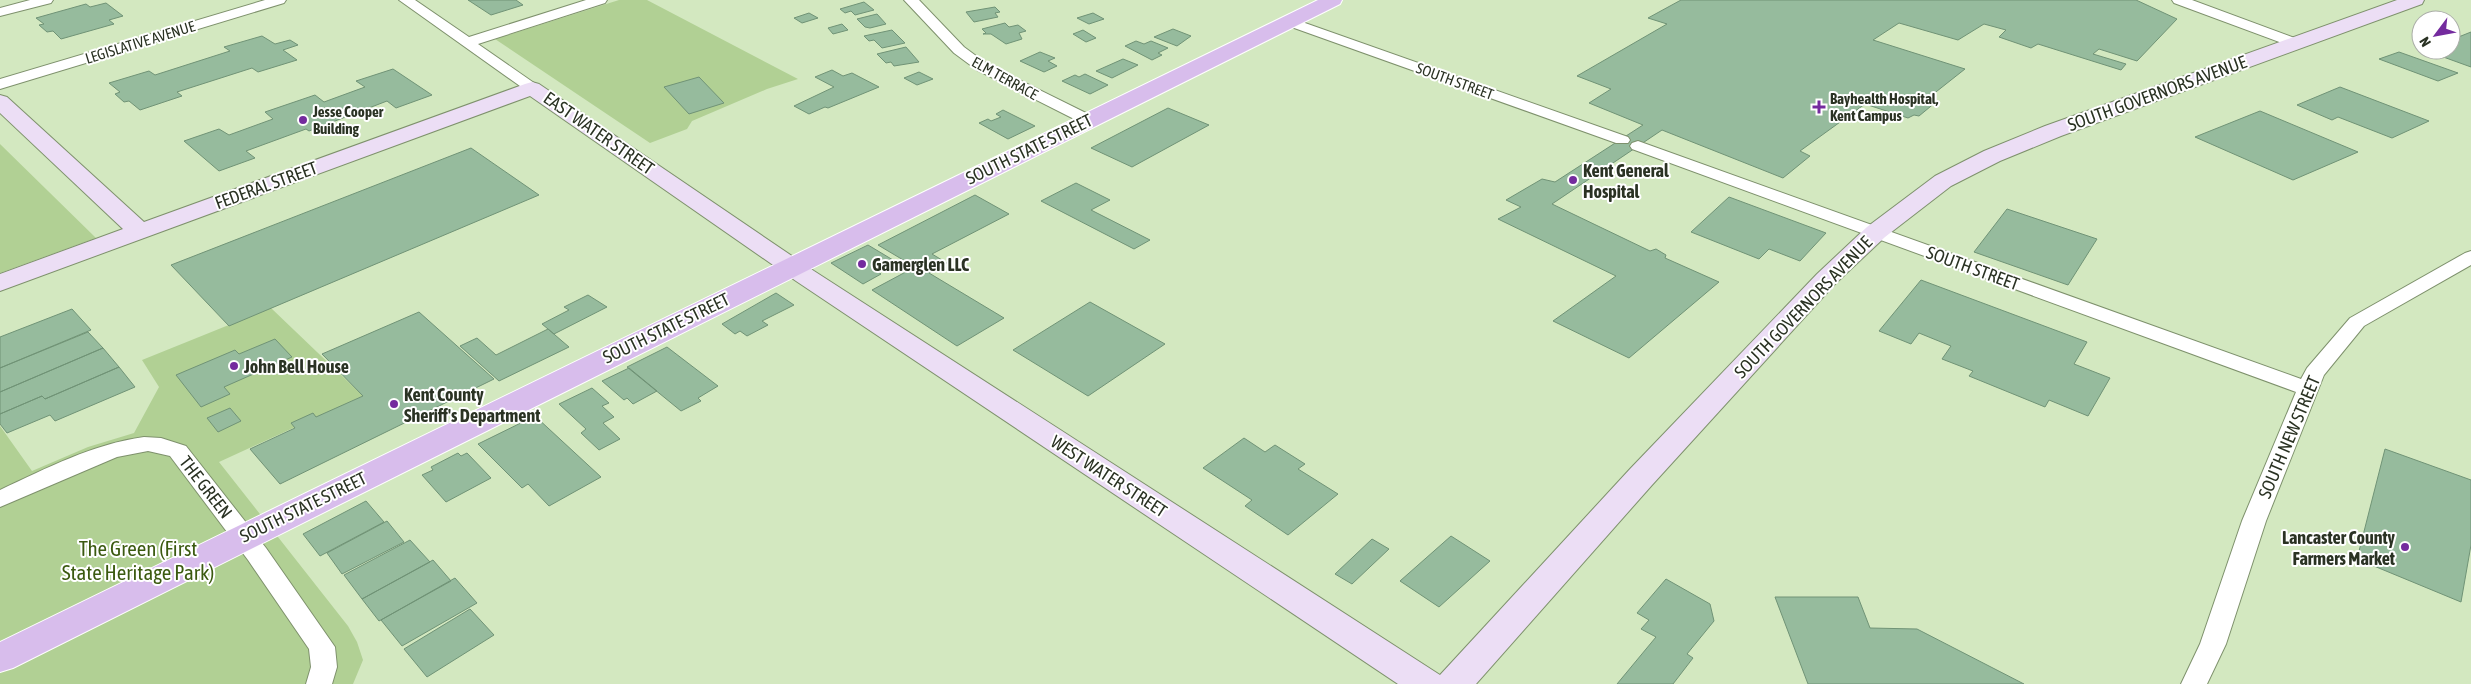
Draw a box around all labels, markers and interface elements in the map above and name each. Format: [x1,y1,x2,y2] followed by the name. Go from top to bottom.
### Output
[2411,10,2461,60] north arrow
[83,17,198,67] street label: LEGISLATIVE AVENUE
[2416,34,2434,50] text: N
[2065,51,2250,135] street label: SOUTH GOVERNORS AVENUE
[969,53,1041,103] street label: ELM TERRACE
[1414,59,1496,103] street label: SOUTH STREET
[540,87,658,179] street label: EAST WATER STREET
[1830,90,1939,124] place label: Bayhealth Hospital, Kent Campus
[1812,100,1826,114] marker: Bayhealth Hospital, Kent Campus
[312,103,384,137] place label: Jesse Cooper Building
[962,109,1096,189] street label: SOUTH STATE STREET
[297,114,309,126] marker: Jesse Cooper Building
[212,157,320,213] street label: FEDERAL STREET
[1583,160,1669,202] place label: Kent General Hospital
[1567,174,1579,186] marker: Kent General Hospital
[1730,232,1876,382] street label: SOUTH GOVERNORS AVENUE
[1924,242,2022,295] street label: SOUTH STREET
[872,254,969,275] place label: Gamerglen LLC
[856,258,868,270] marker: Gamerglen LLC
[599,288,733,368] street label: SOUTH STATE STREET
[243,356,349,377] place label: John Bell House
[228,360,240,372] marker: John Bell House
[2254,373,2324,501] street label: SOUTH NEW STREET
[404,384,541,426] place label: Kent County Sheriff's Department
[388,398,400,410] marker: Kent County Sheriff's Department
[1047,431,1171,521] street label: WEST WATER STREET
[175,452,237,522] street label: THE GREEN
[236,467,370,547] street label: SOUTH STATE STREET
[2282,527,2396,569] place label: Lancaster County Farmers Market
[62,536,214,584] park label: The Green (First State Heritage Park)
[2399,541,2411,553] marker: Lancaster County Farmers Market

